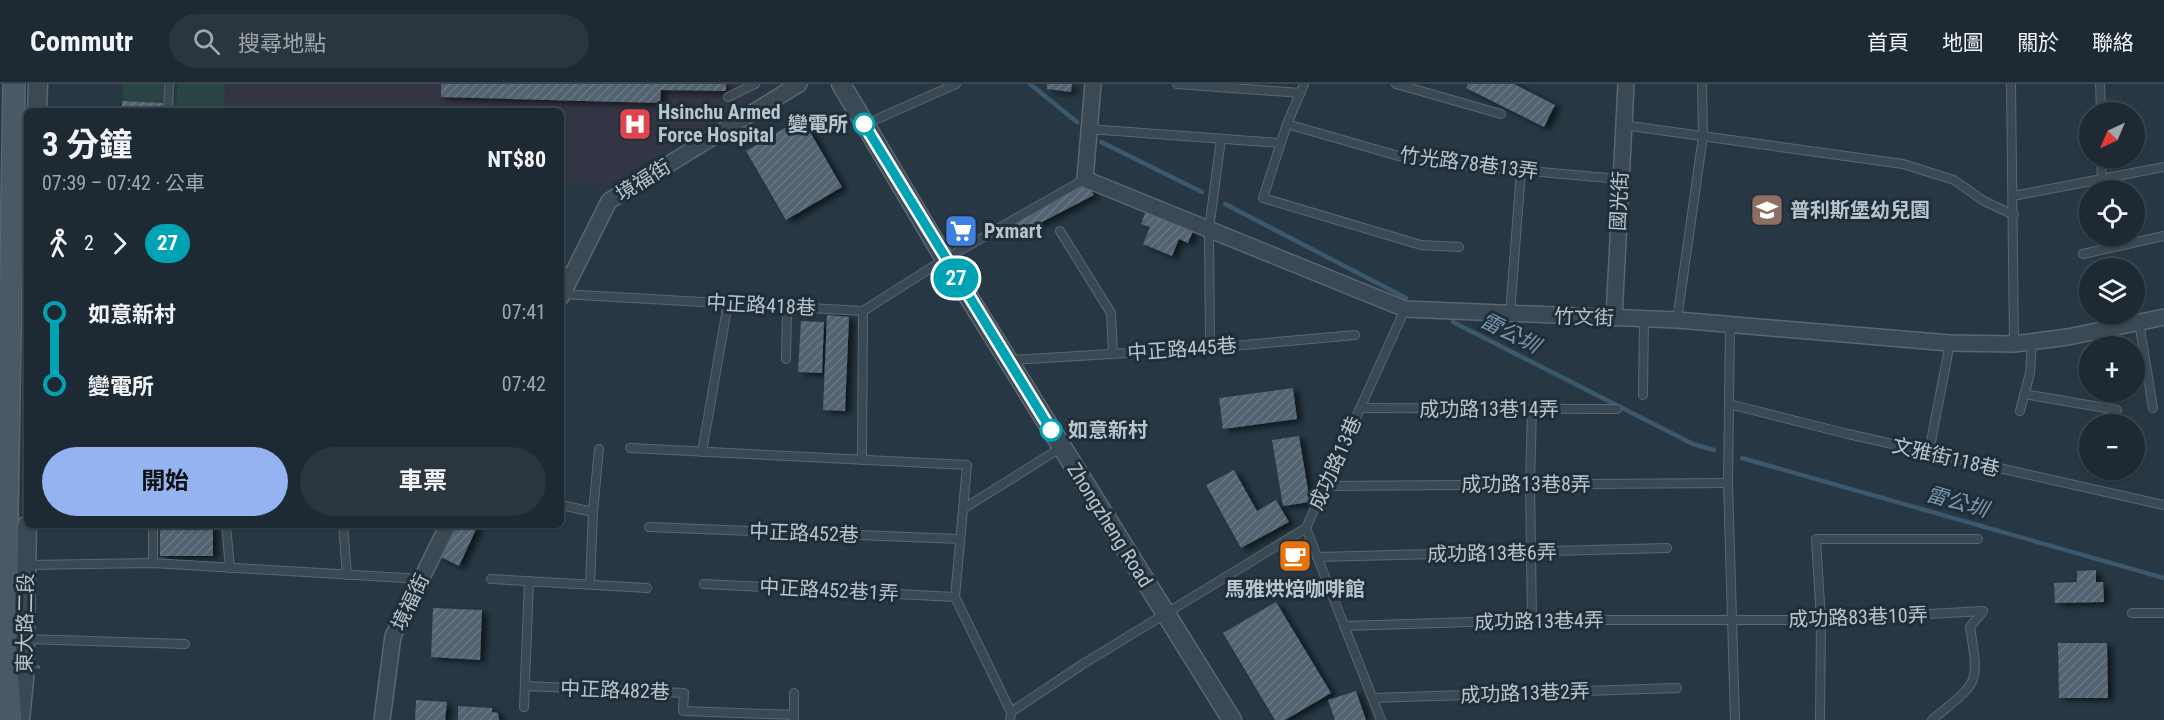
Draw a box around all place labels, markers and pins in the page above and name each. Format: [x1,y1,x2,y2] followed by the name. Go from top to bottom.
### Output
[658,100,781,147] place label: Hsinchu Armed Force Hospital
[617,106,653,142] hospital icon: Hsinchu Armed Force Hospital
[788,112,848,136] place label: 變電所
[853,113,875,135] marker: 變電所
[1749,192,1785,228] school or university icon: 普利斯堡幼兒園
[1790,198,1930,222] place label: 普利斯堡幼兒園
[943,213,979,249] supermarket icon: Pxmart
[984,219,1042,243] place label: Pxmart
[1068,418,1148,442] place label: 如意新村
[1040,419,1062,441] marker: 如意新村
[1277,538,1313,574] cafe icon: 馬雅烘焙咖啡館
[1225,577,1365,601] place label: 馬雅烘焙咖啡館

